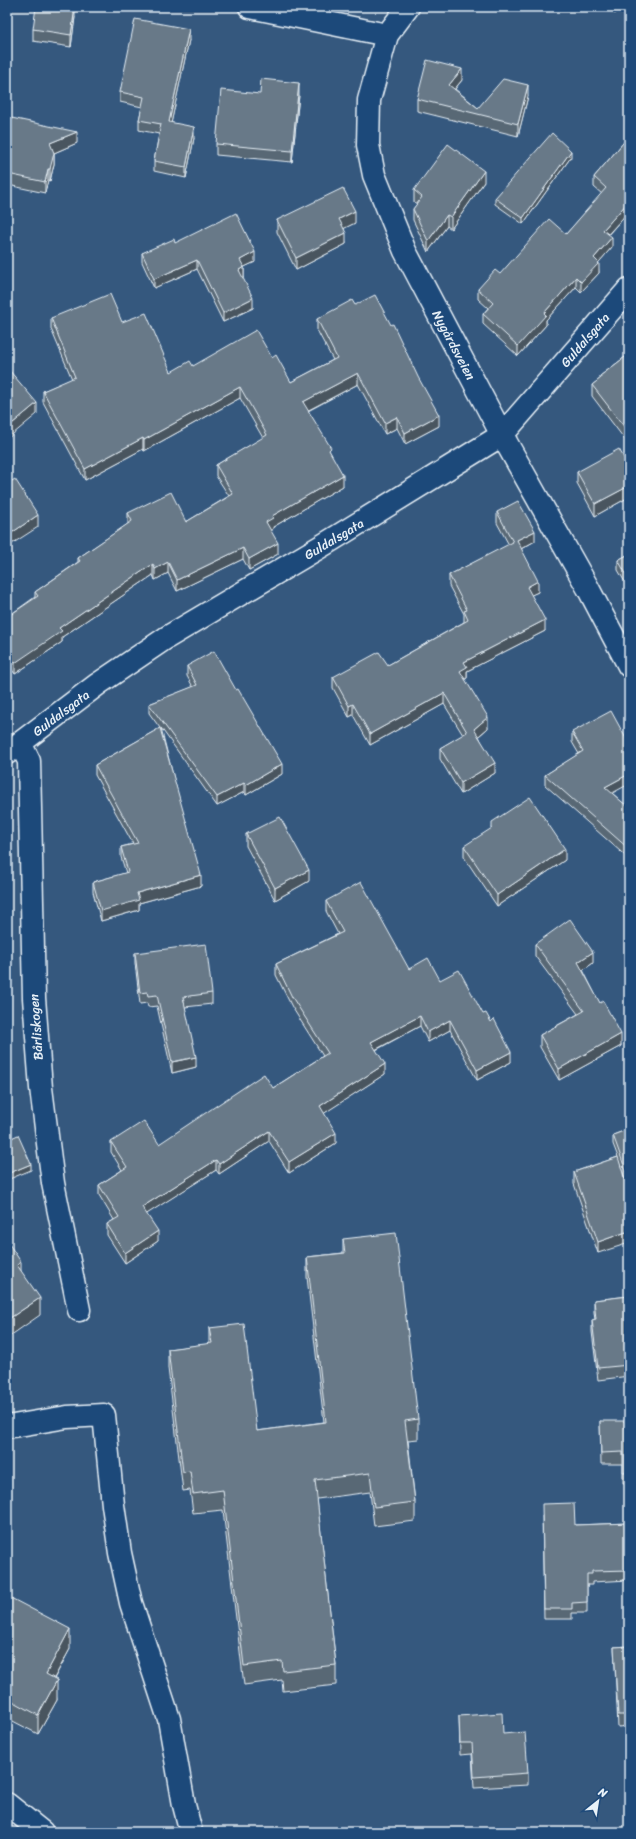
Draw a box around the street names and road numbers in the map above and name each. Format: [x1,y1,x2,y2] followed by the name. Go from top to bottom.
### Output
[426,306,482,384] street label: Nygårdsveien
[554,307,616,373] street label: Guldalsgata
[299,512,369,566] street label: Guldalsgata
[27,683,95,742] street label: Guldalsgata
[22,993,50,1061] street label: Bårliskogen

